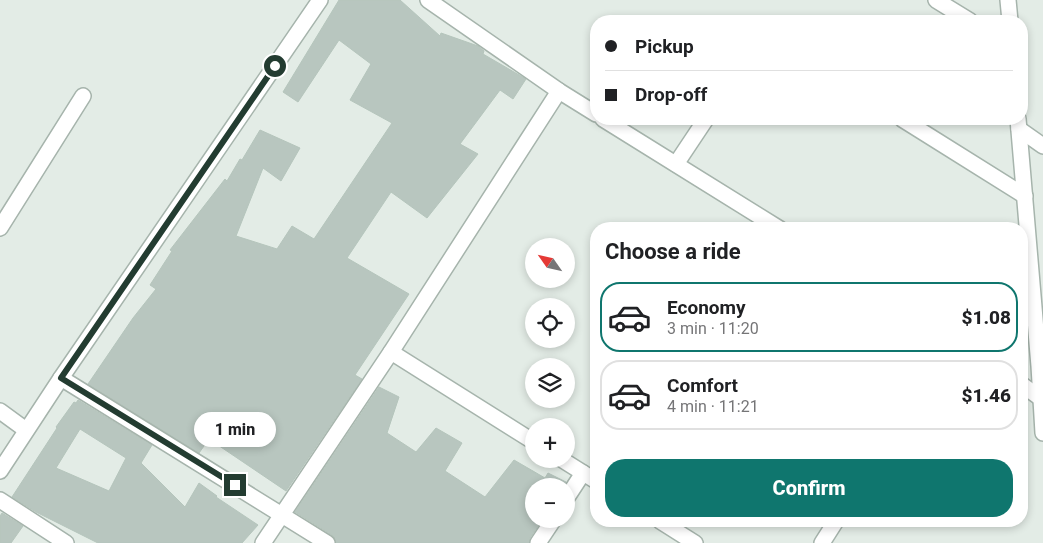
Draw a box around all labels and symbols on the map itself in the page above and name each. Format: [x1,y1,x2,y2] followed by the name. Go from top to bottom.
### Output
[264,55,286,77] route start
[525,238,575,288] north arrow
[194,412,276,448] callout: 1 min
[224,474,246,496] route end

